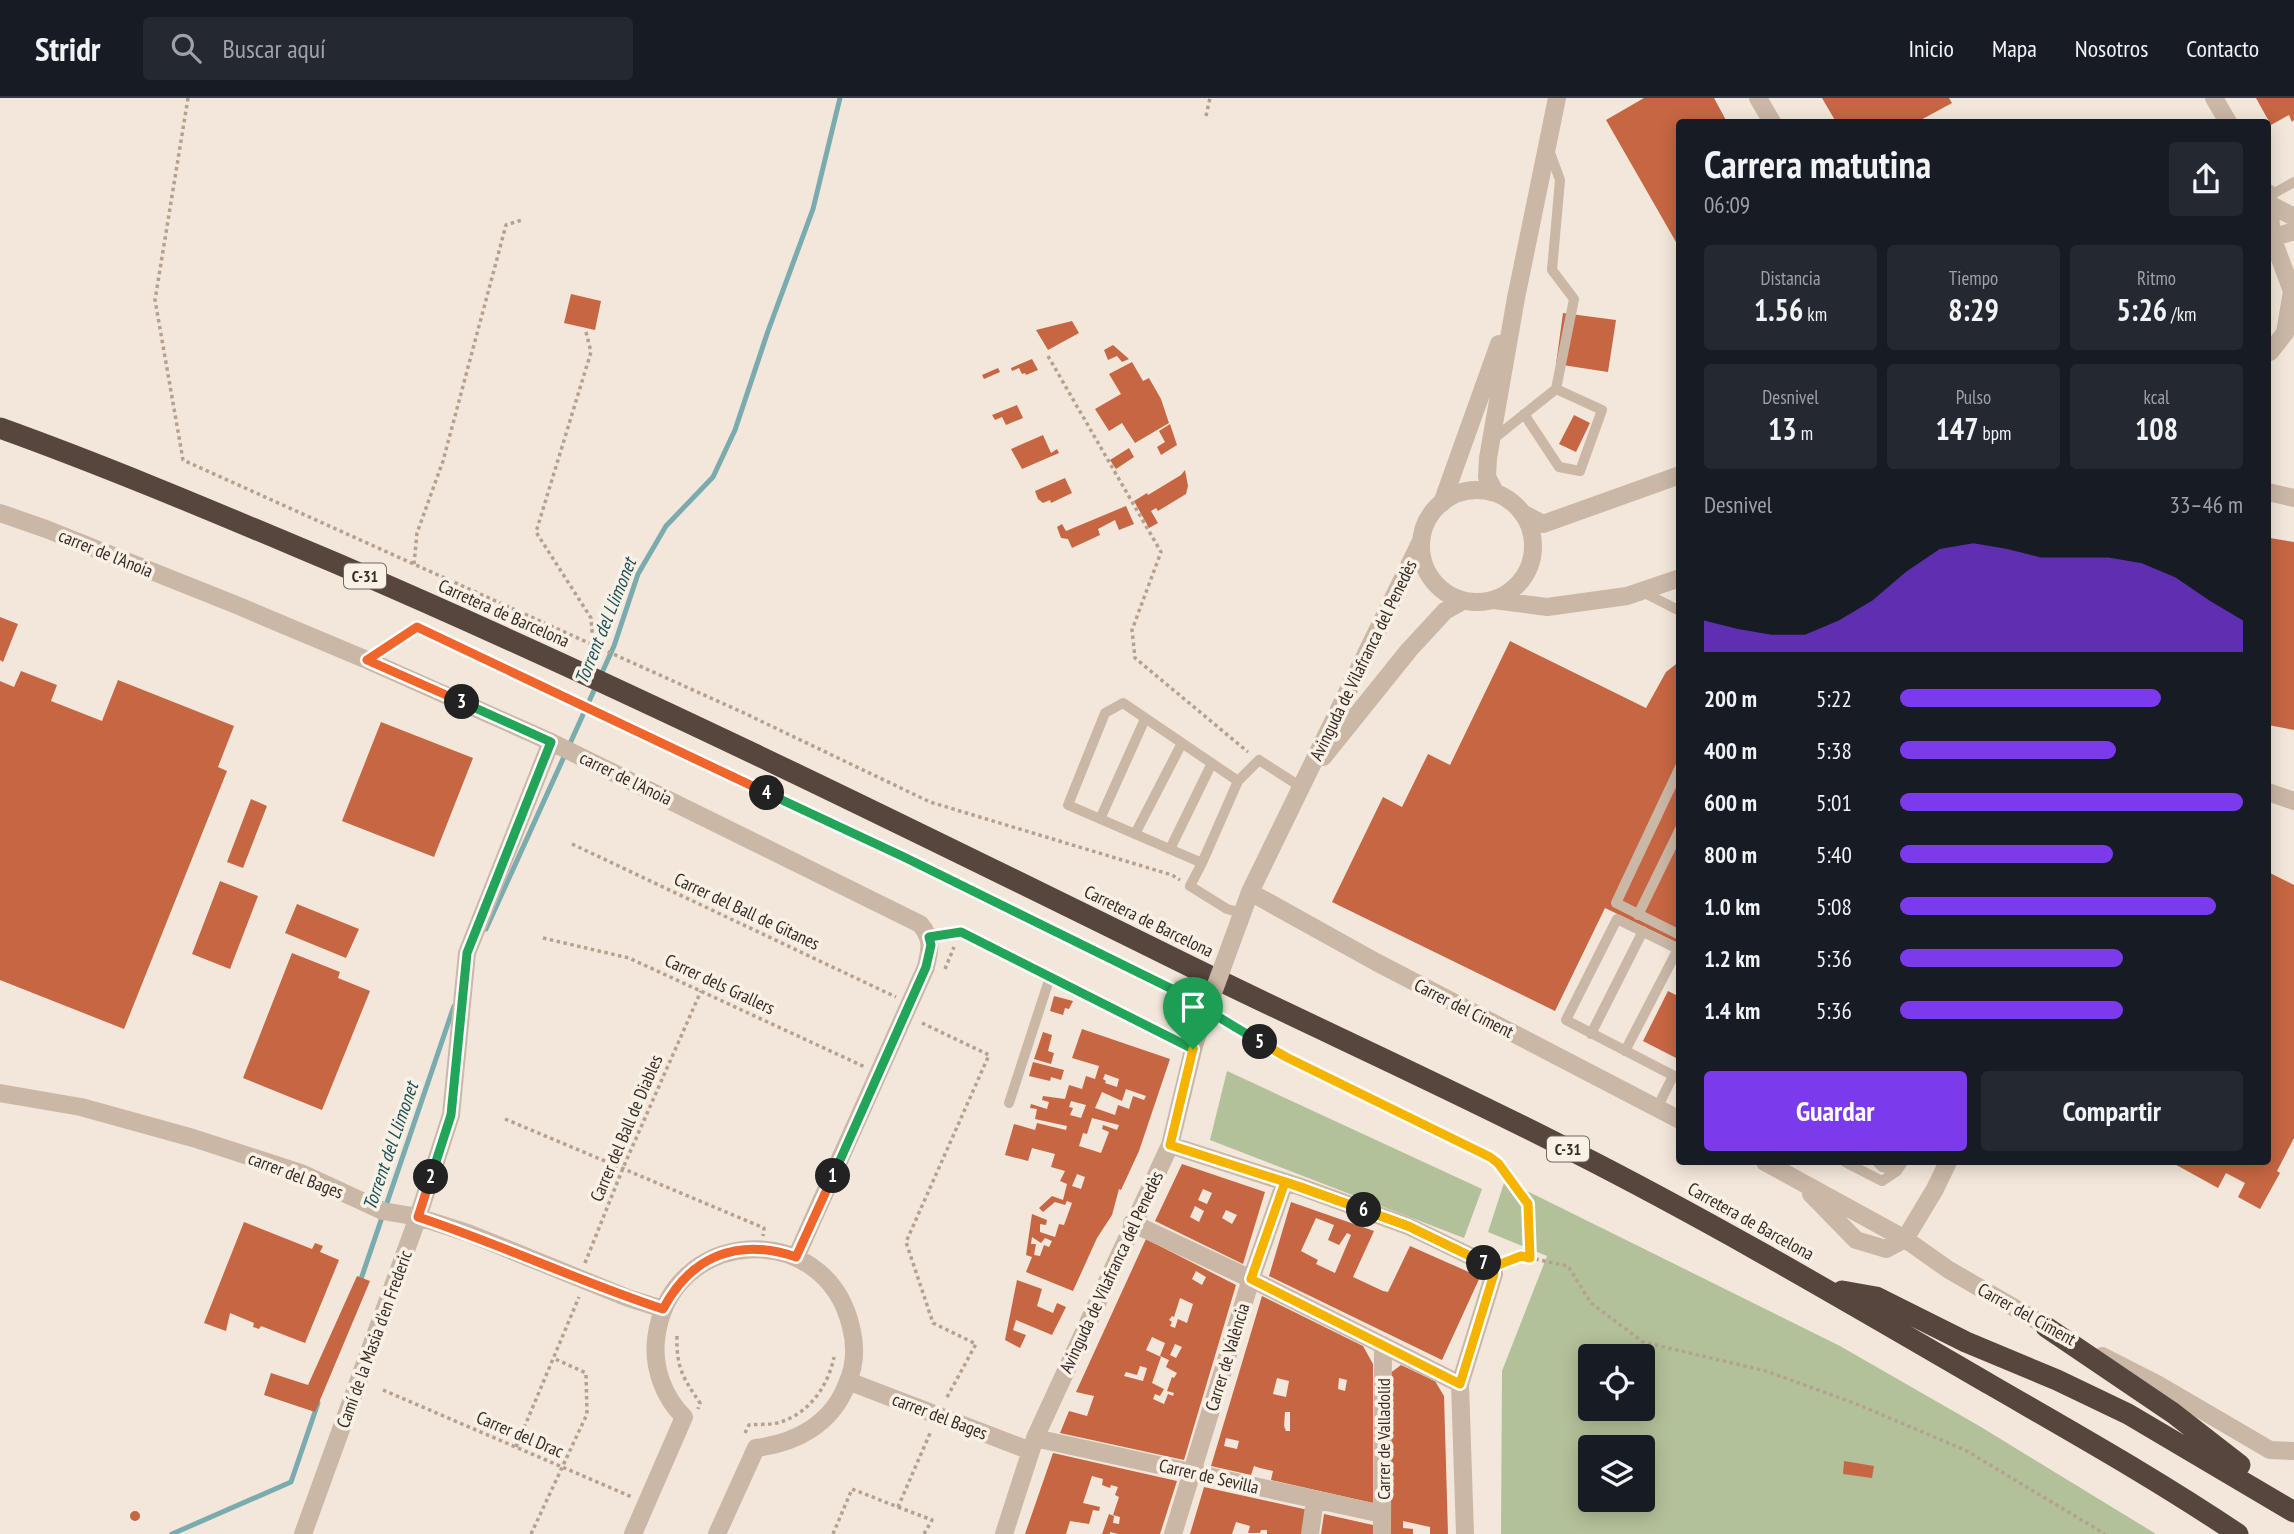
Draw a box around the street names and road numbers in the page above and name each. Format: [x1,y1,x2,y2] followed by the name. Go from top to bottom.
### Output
[55,524,157,582] street label: carrer de l'Anoia
[1304,556,1422,764] street label: Avinguda de Vilafranca del Penedès
[344,564,386,589] road number: C-31
[435,574,573,652] street label: Carretera de Barcelona
[576,746,676,810] street label: carrer de l'Anoia
[671,867,823,955] street label: Carrer del Ball de Gitanes
[1081,880,1217,962] street label: Carretera de Barcelona
[661,949,779,1019] street label: Carrer dels Grallers
[1410,973,1518,1043] street label: Carrer del Ciment
[585,1051,667,1205] street label: Carrer del Ball de Diables
[1547,1136,1589,1162] road number: C-31
[245,1146,347,1204] street label: carrer del Bages
[1054,1167,1168,1377] street label: Avinguda de Vilafranca del Penedès
[1684,1177,1818,1265] street label: Carretera de Barcelona
[331,1246,417,1431] street label: Camí de la Masia d'en Frederic
[1974,1278,2080,1350] street label: Carrer del Ciment
[1200,1300,1254,1414] street label: Carrer de València
[1372,1378,1395,1500] street label: Carrer de Valladolid
[889,1387,991,1445] street label: carrer del Bages
[473,1405,568,1463] street label: Carrer del Drac
[1157,1453,1261,1499] street label: Carrer de Sevilla

